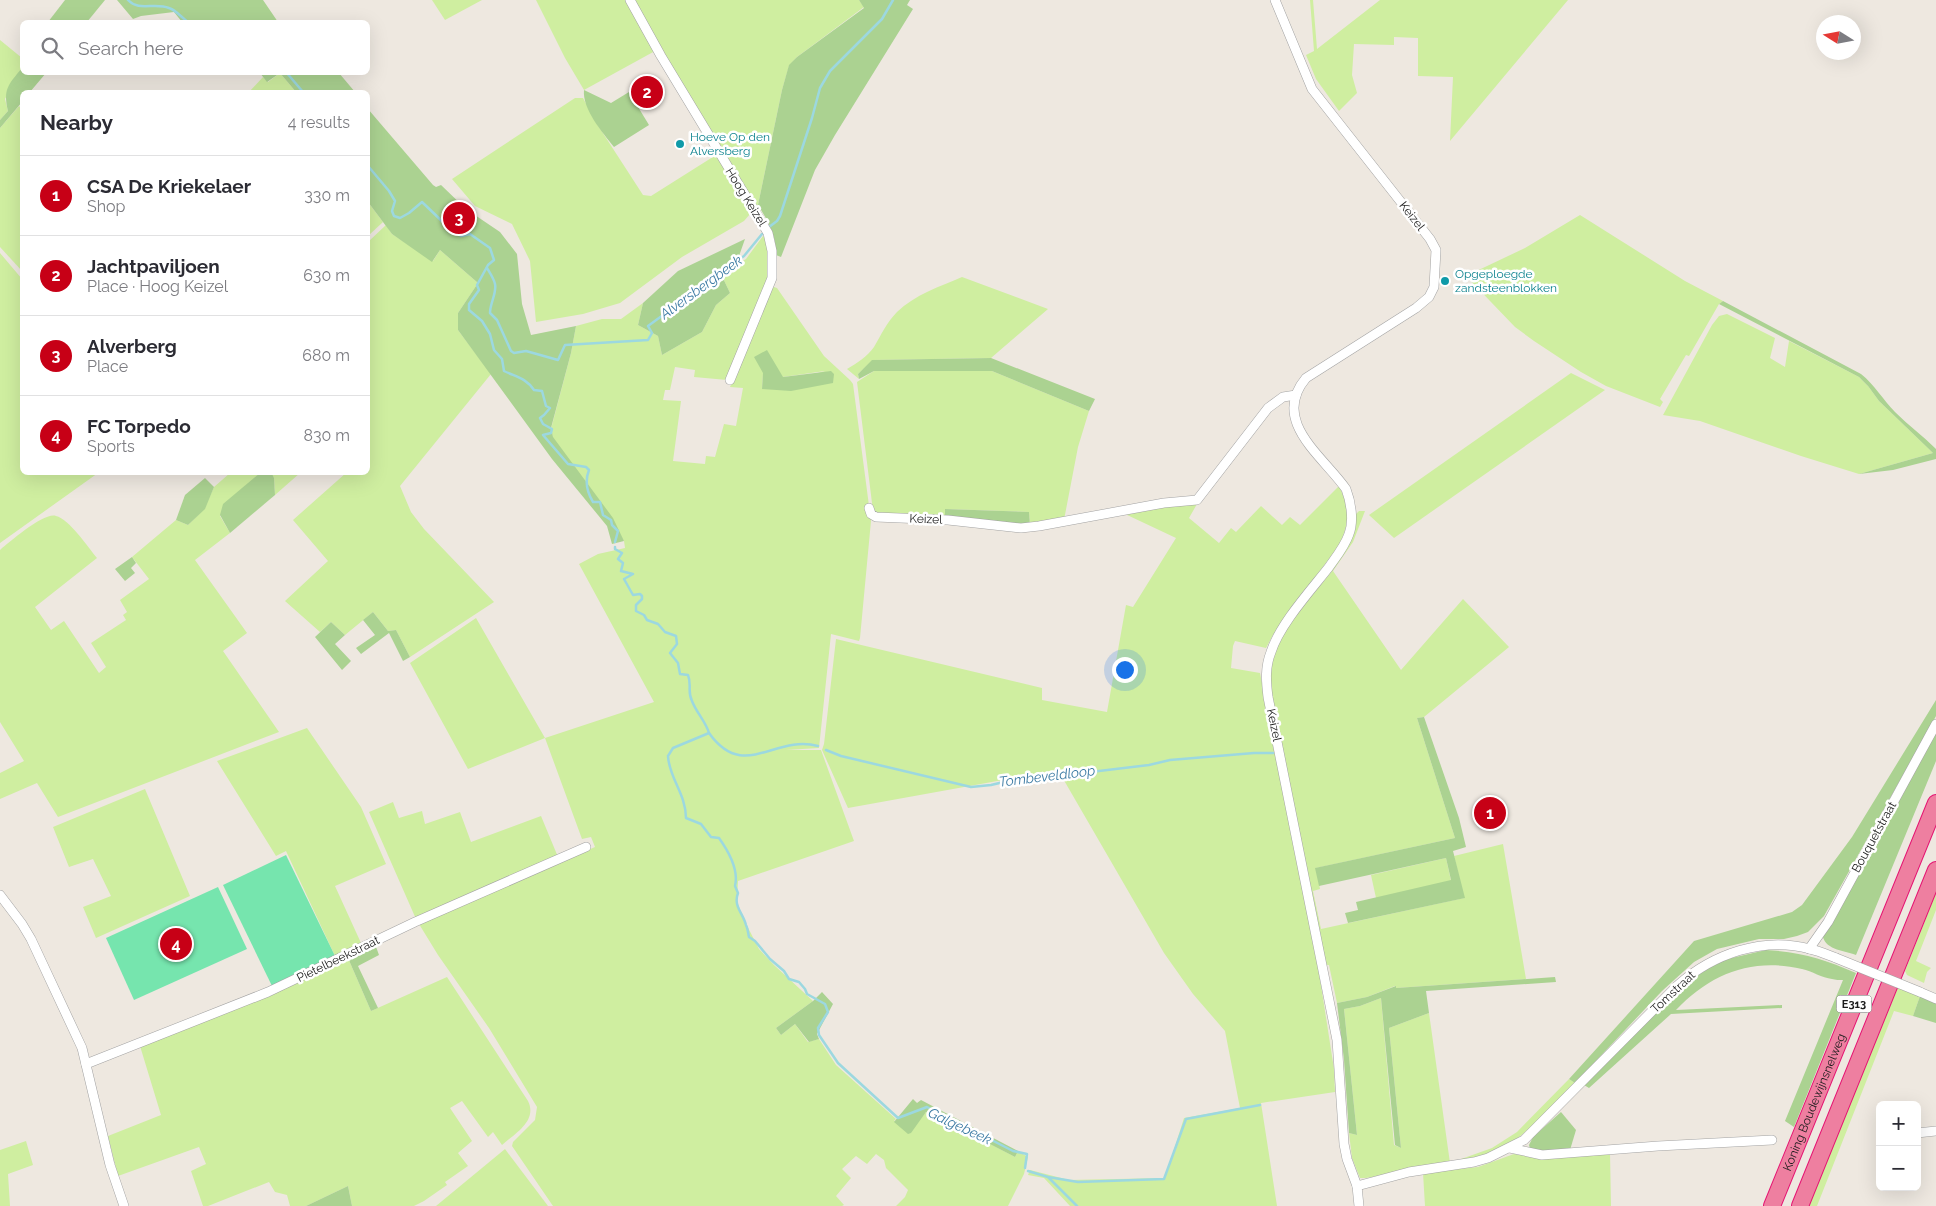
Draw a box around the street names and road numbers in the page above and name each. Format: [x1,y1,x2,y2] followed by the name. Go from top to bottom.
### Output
[722,165,770,230] street label: Hoog Keizel
[1396,199,1428,234] street label: Keizel
[909,511,944,527] street label: Keizel
[1264,707,1284,743] street label: Keizel
[1849,799,1899,875] street label: Bouquetstraat
[294,933,382,985] street label: Pietelbeekstraat
[1648,968,1698,1016] street label: Tomstraat
[1836,996,1872,1012] road number: E313
[1780,1031,1848,1173] street label: Koning Boudewijnsnelweg

